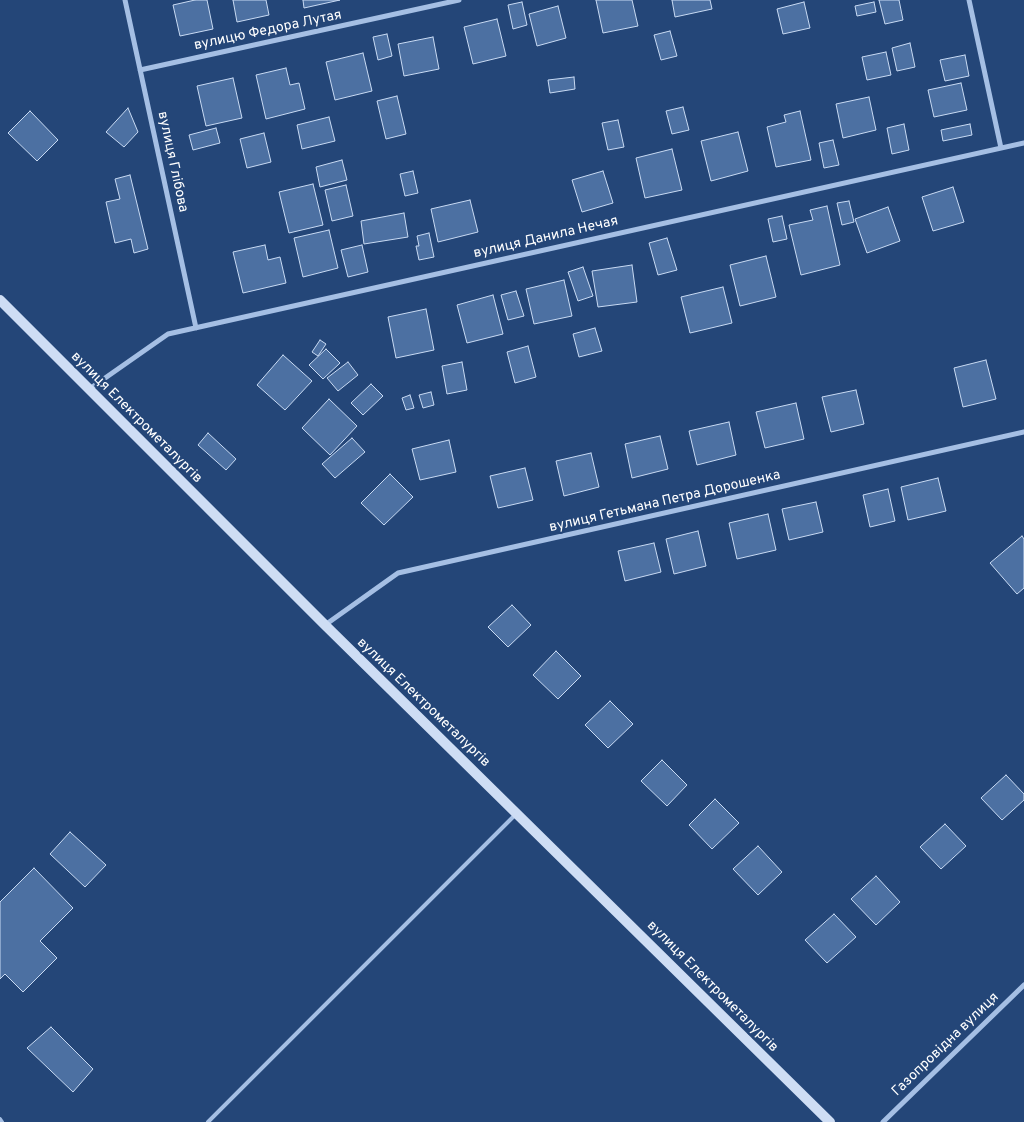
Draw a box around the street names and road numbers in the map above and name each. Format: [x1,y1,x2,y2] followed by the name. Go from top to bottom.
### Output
[193,7,343,55] street label: вулицю Федора Лутая
[153,110,191,214] street label: вулиця Глібова
[472,213,620,263] street label: вулиця Данила Нечая
[67,349,205,487] street label: вулиця Електрометалургів
[548,467,782,537] street label: вулиця Гетьмана Петра Дорошенка
[353,635,493,771] street label: вулиця Електрометалургів
[643,918,781,1056] street label: вулиця Електрометалургів
[889,990,1003,1100] street label: Газопровідна вулиця

